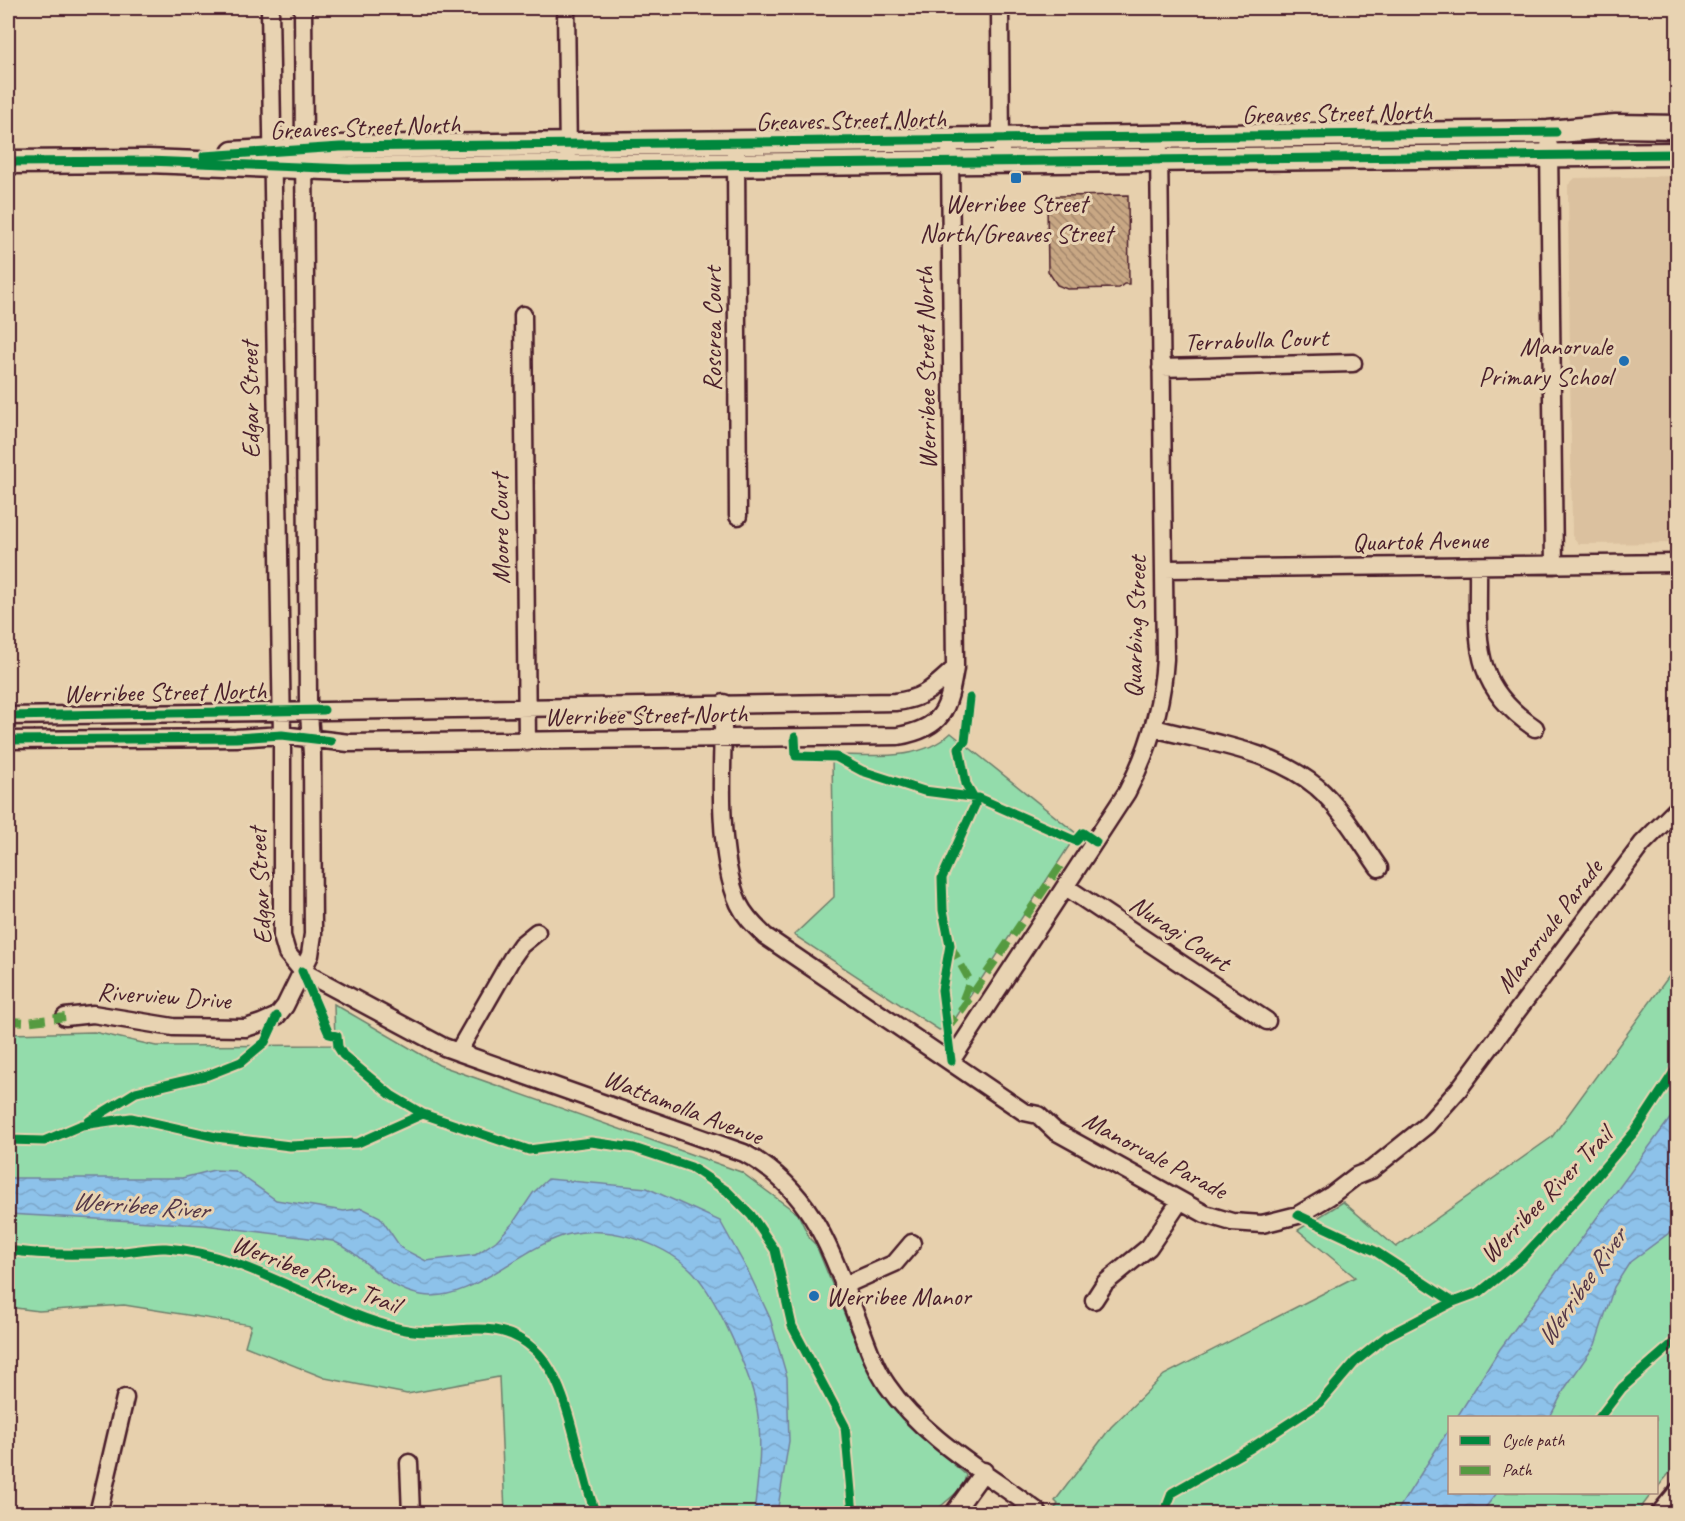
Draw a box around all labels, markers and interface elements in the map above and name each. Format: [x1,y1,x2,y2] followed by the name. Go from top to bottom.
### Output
[1241,95,1434,131] street label: Greaves Street North
[755,102,948,138] street label: Greaves Street North
[269,107,462,147] street label: Greaves Street North
[1009,171,1023,185] marker: Werribee Street North/Greaves Street
[920,187,1116,250] place label: Werribee Street North/Greaves Street
[696,264,729,391] street label: Roscrea Court
[908,265,944,470] street label: Werribee Street North
[1184,321,1331,359] street label: Terrabulla Court
[1478,330,1617,393] place label: Manorvale Primary School
[232,338,268,459] street label: Edgar Street
[1617,354,1631,368] marker: Manorvale Primary School
[482,470,517,585] street label: Moore Court
[1352,523,1490,559] street label: Quartok Avenue
[1116,553,1154,699] street label: Quarbing Street
[63,674,268,710] street label: Werribee Street North
[544,697,749,733] street label: Werribee Street North
[240,823,280,945] street label: Edgar Street
[1488,851,1611,999] street label: Manorvale Parade
[1123,887,1239,980] street label: Nuragi Court
[96,975,233,1017] street label: Riverview Drive
[599,1062,770,1153] street label: Wattamolla Avenue
[1077,1103,1235,1208] street label: Manorvale Parade
[1473,1117,1623,1270] street label: Werribee River Trail
[71,1183,213,1227] water label: Werribee River
[1528,1218,1636,1352] water label: Werribee River
[227,1227,409,1323] street label: Werribee River Trail
[826,1280,973,1313] place label: Werribee Manor
[807,1289,821,1303] marker: Werribee Manor
[1448,1416,1658,1494] legend
[1502,1429,1565,1451] text: Cycle path
[1502,1459,1532,1481] text: Path

